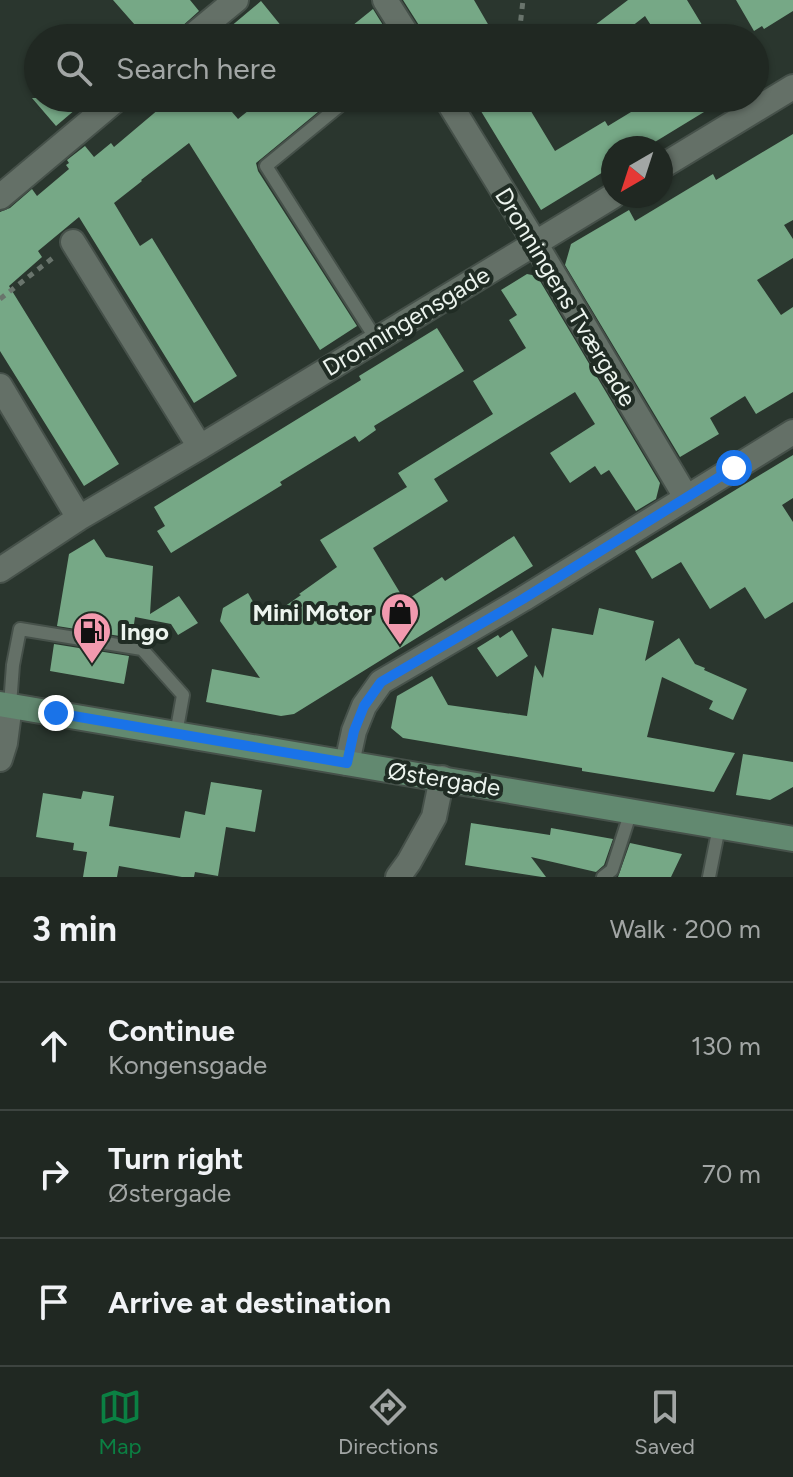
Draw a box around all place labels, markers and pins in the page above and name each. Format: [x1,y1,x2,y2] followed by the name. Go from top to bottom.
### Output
[379,591,421,646] shop icon: Mini Motor
[253,598,372,627] place label: Mini Motor
[71,610,113,665] fuel station icon: Ingo
[120,617,169,646] place label: Ingo

